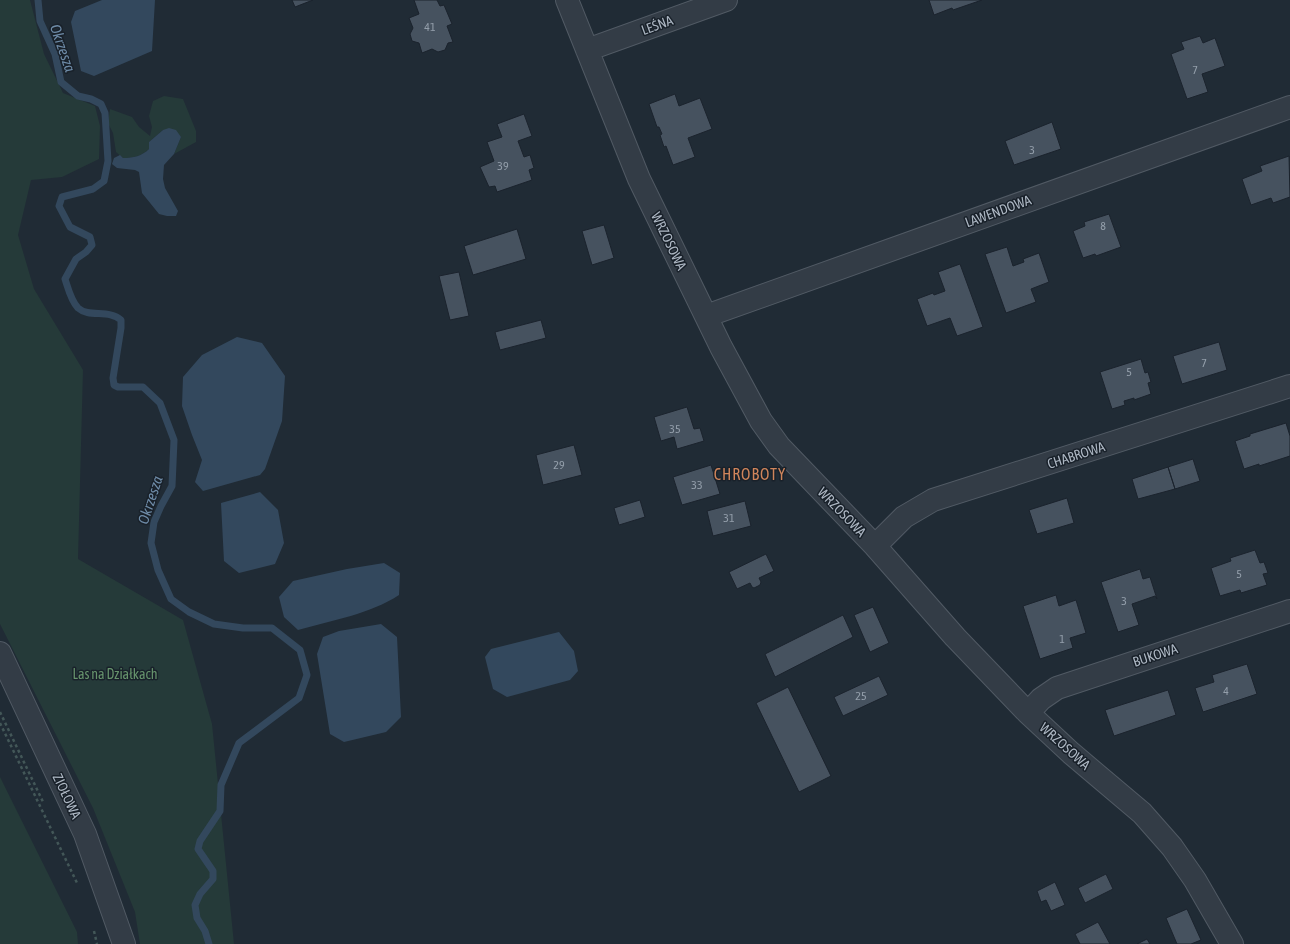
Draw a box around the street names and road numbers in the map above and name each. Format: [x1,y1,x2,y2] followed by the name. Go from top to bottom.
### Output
[639,12,675,38] street label: LEŚNA
[963,192,1033,230] street label: LAWENDOWA
[648,210,690,273] street label: WRZOSOWA
[1045,438,1107,472] street label: CHABROWA
[815,484,869,540] street label: WRZOSOWA
[1131,640,1180,670] street label: BUKOWA
[1037,719,1094,773] street label: WRZOSOWA
[50,771,84,821] street label: ZIOŁOWA

